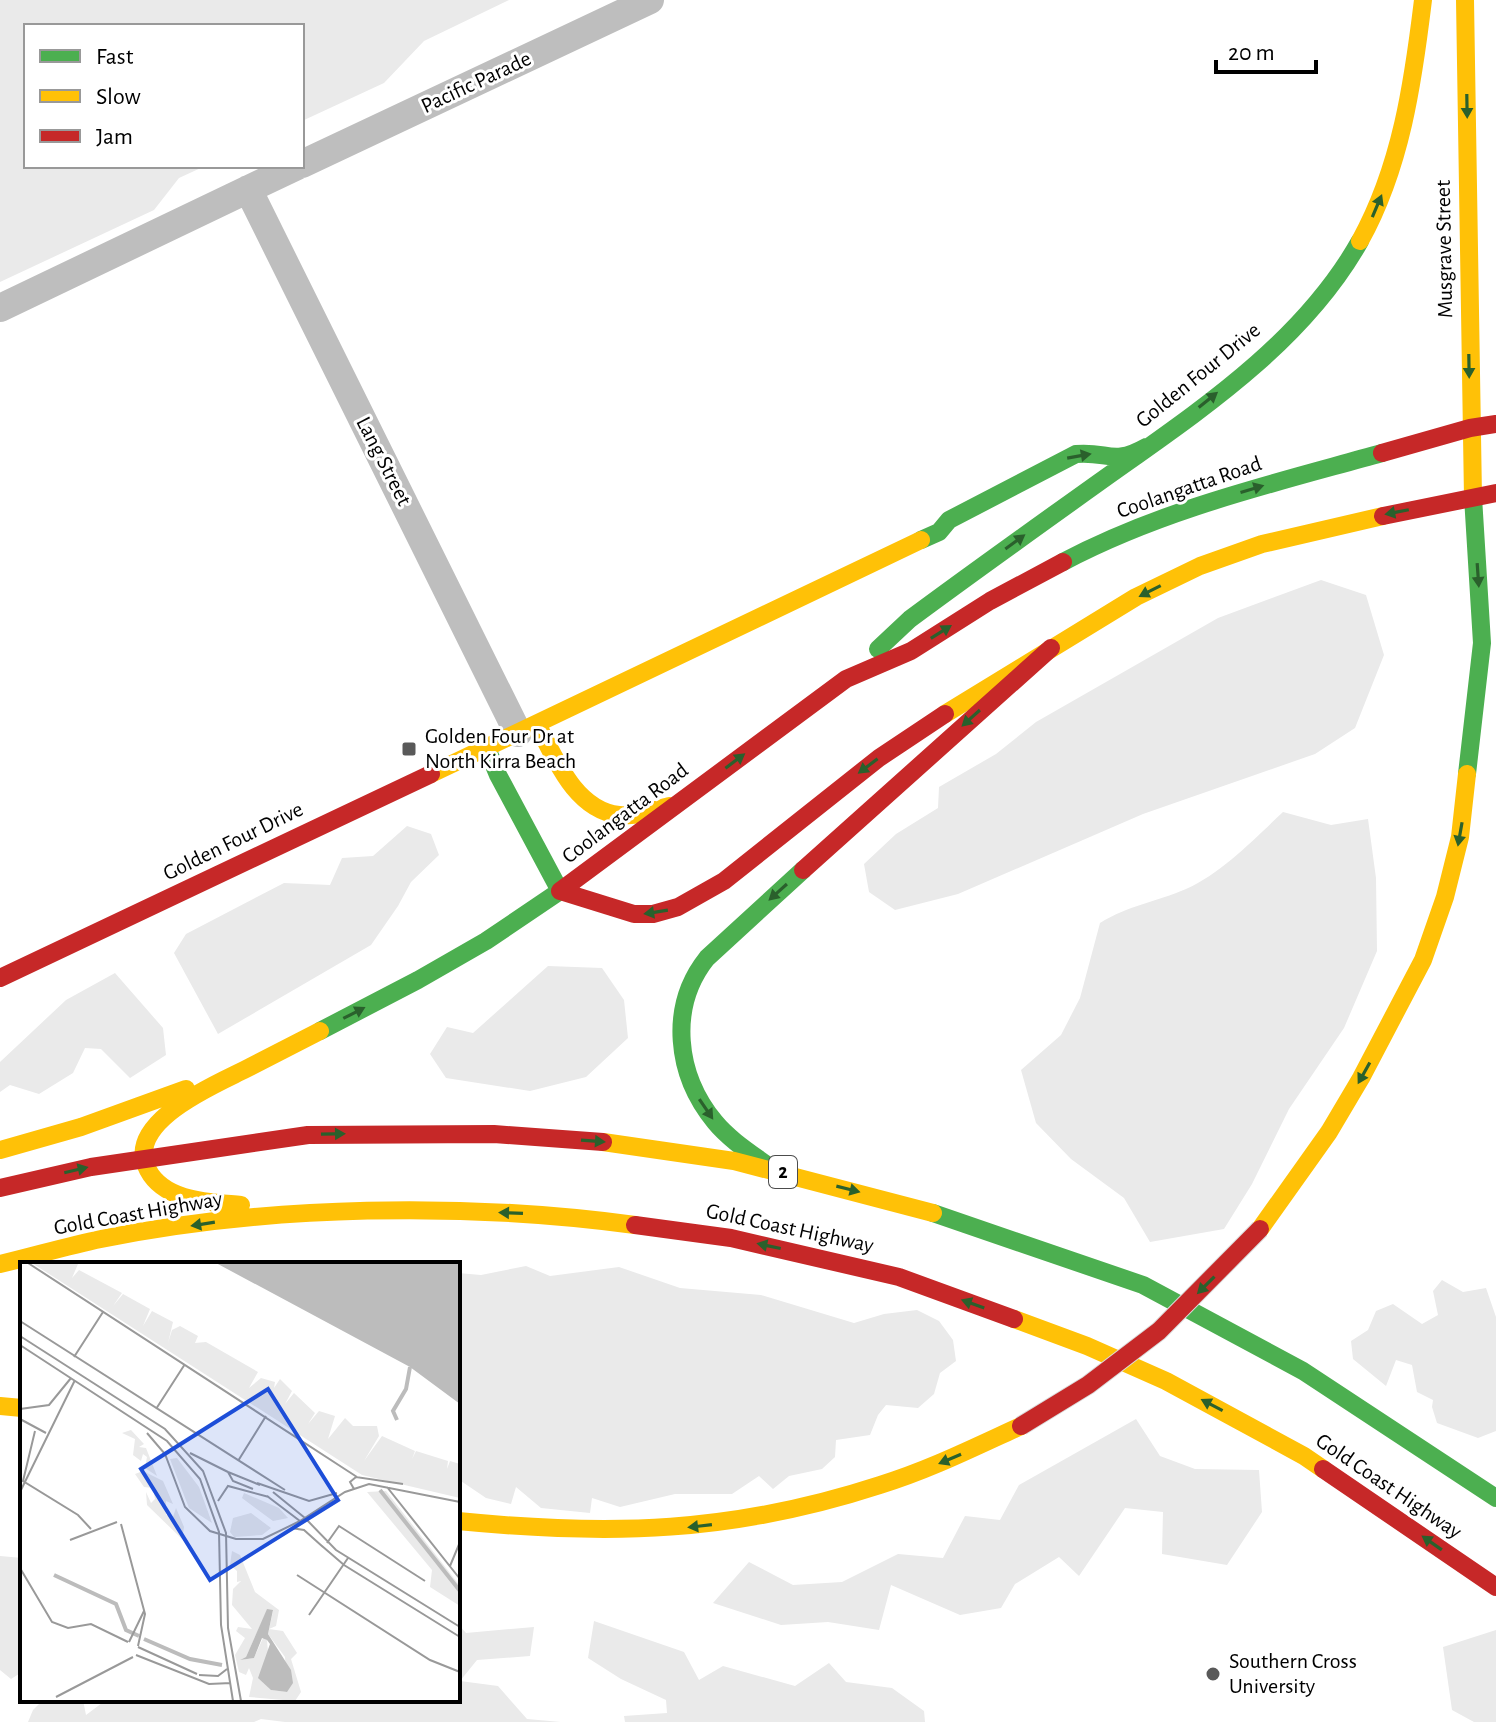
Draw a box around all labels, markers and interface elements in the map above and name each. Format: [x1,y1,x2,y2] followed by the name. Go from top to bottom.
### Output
[24,24,304,168] legend
[1216,24,1316,74] scale bar
[1228,41,1275,65] text: 20 m
[96,45,134,69] text: Fast
[418,47,534,117] street label: Pacific Parade
[96,85,141,109] text: Slow
[1460,94,1473,119] one-way arrow
[96,125,133,149] text: Jam
[1432,180,1456,318] street label: Musgrave Street
[1370,194,1383,218] one-way arrow
[1132,318,1264,432] street label: Golden Four Drive
[1463,354,1475,379] one-way arrow
[1198,392,1218,408] one-way arrow
[352,413,416,509] street label: Lang Street
[1067,450,1092,462] one-way arrow
[1114,452,1264,522] street label: Coolangatta Road
[1240,482,1264,495] one-way arrow
[1384,507,1409,519] one-way arrow
[1005,535,1026,551] one-way arrow
[1472,563,1485,588] one-way arrow
[1138,584,1161,597] one-way arrow
[930,625,951,640] one-way arrow
[962,709,981,727] one-way arrow
[425,725,576,772] place label: Golden Four Dr at North Kirra Beach
[400,740,418,758] marker: Golden Four Dr at North Kirra Beach
[724,753,746,769] one-way arrow
[858,758,878,774] one-way arrow
[558,759,692,867] street label: Coolangatta Road
[160,798,306,884] street label: Golden Four Drive
[1454,821,1466,846] one-way arrow
[768,882,787,900] one-way arrow
[643,907,668,919] one-way arrow
[343,1006,366,1019] one-way arrow
[1357,1062,1370,1085] one-way arrow
[698,1099,713,1120] one-way arrow
[321,1128,346,1141] one-way arrow
[581,1135,606,1148] one-way arrow
[769,1156,797,1188] road number: 2
[64,1164,89,1176] one-way arrow
[836,1183,861,1195] one-way arrow
[52,1187,225,1239] street label: Gold Coast Highway
[704,1200,876,1257] street label: Gold Coast Highway
[498,1207,523,1220] one-way arrow
[190,1218,215,1231] one-way arrow
[756,1239,781,1252] one-way arrow
[20,1262,460,1702] inset map
[1197,1275,1216,1294] one-way arrow
[961,1297,985,1309] one-way arrow
[1200,1398,1223,1412] one-way arrow
[1312,1429,1466,1543] street label: Gold Coast Highway
[938,1453,962,1466] one-way arrow
[687,1520,712,1533] one-way arrow
[1422,1536,1443,1551] one-way arrow
[1229,1650,1357,1697] place label: Southern Cross University
[1204,1665,1222,1683] marker: Southern Cross University

